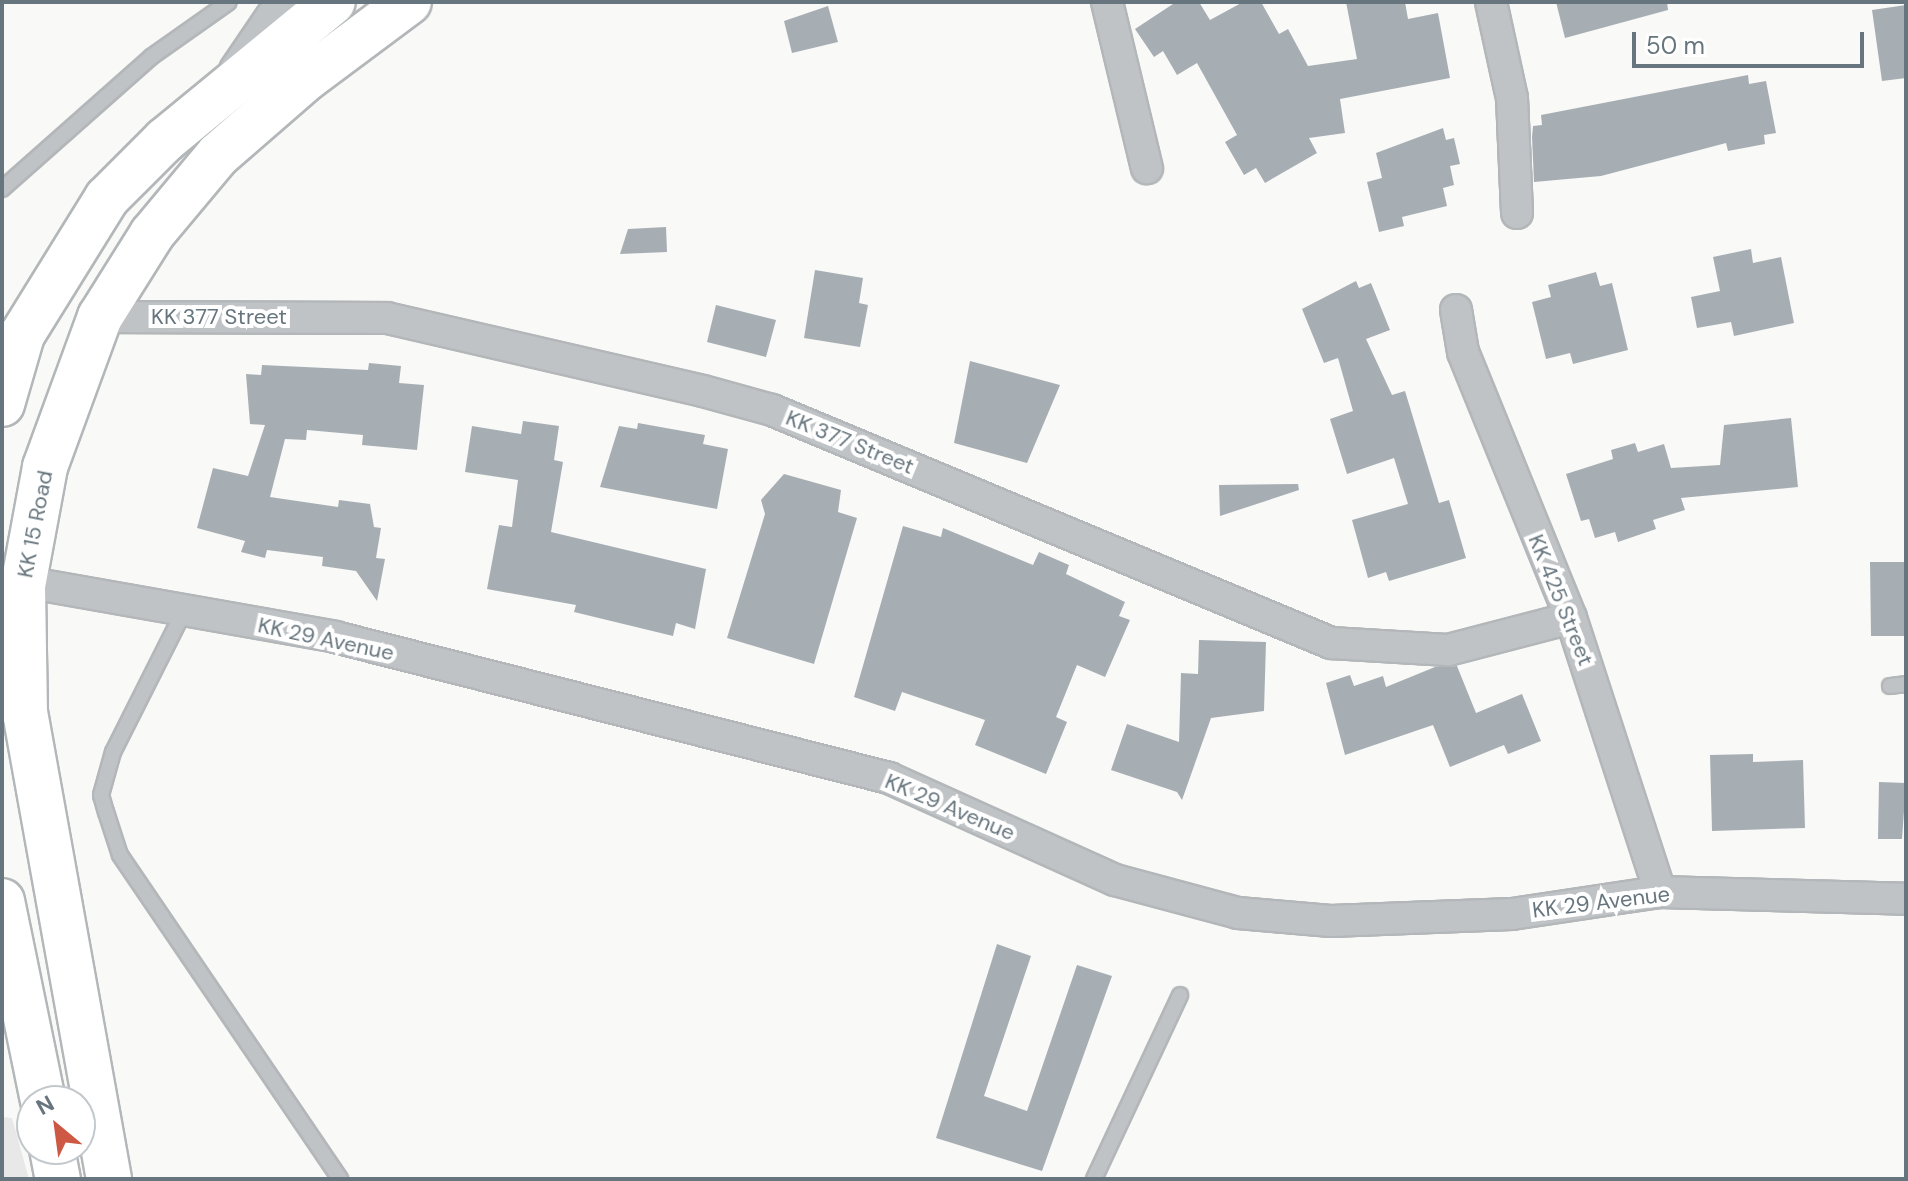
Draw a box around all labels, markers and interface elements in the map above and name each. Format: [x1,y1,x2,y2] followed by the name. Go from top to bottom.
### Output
[1636,16,1868,66] scale bar
[1646,30,1705,61] text: 50 m
[151,304,287,330] street label: KK 377 Street
[782,404,918,480] street label: KK 377 Street
[12,468,58,580] street label: KK 15 Road
[1523,531,1599,669] street label: KK 425 Street
[256,612,396,666] street label: KK 29 Avenue
[881,768,1019,846] street label: KK 29 Avenue
[1531,880,1671,924] street label: KK 29 Avenue
[16,1085,96,1165] north arrow
[31,1089,59,1122] text: N

